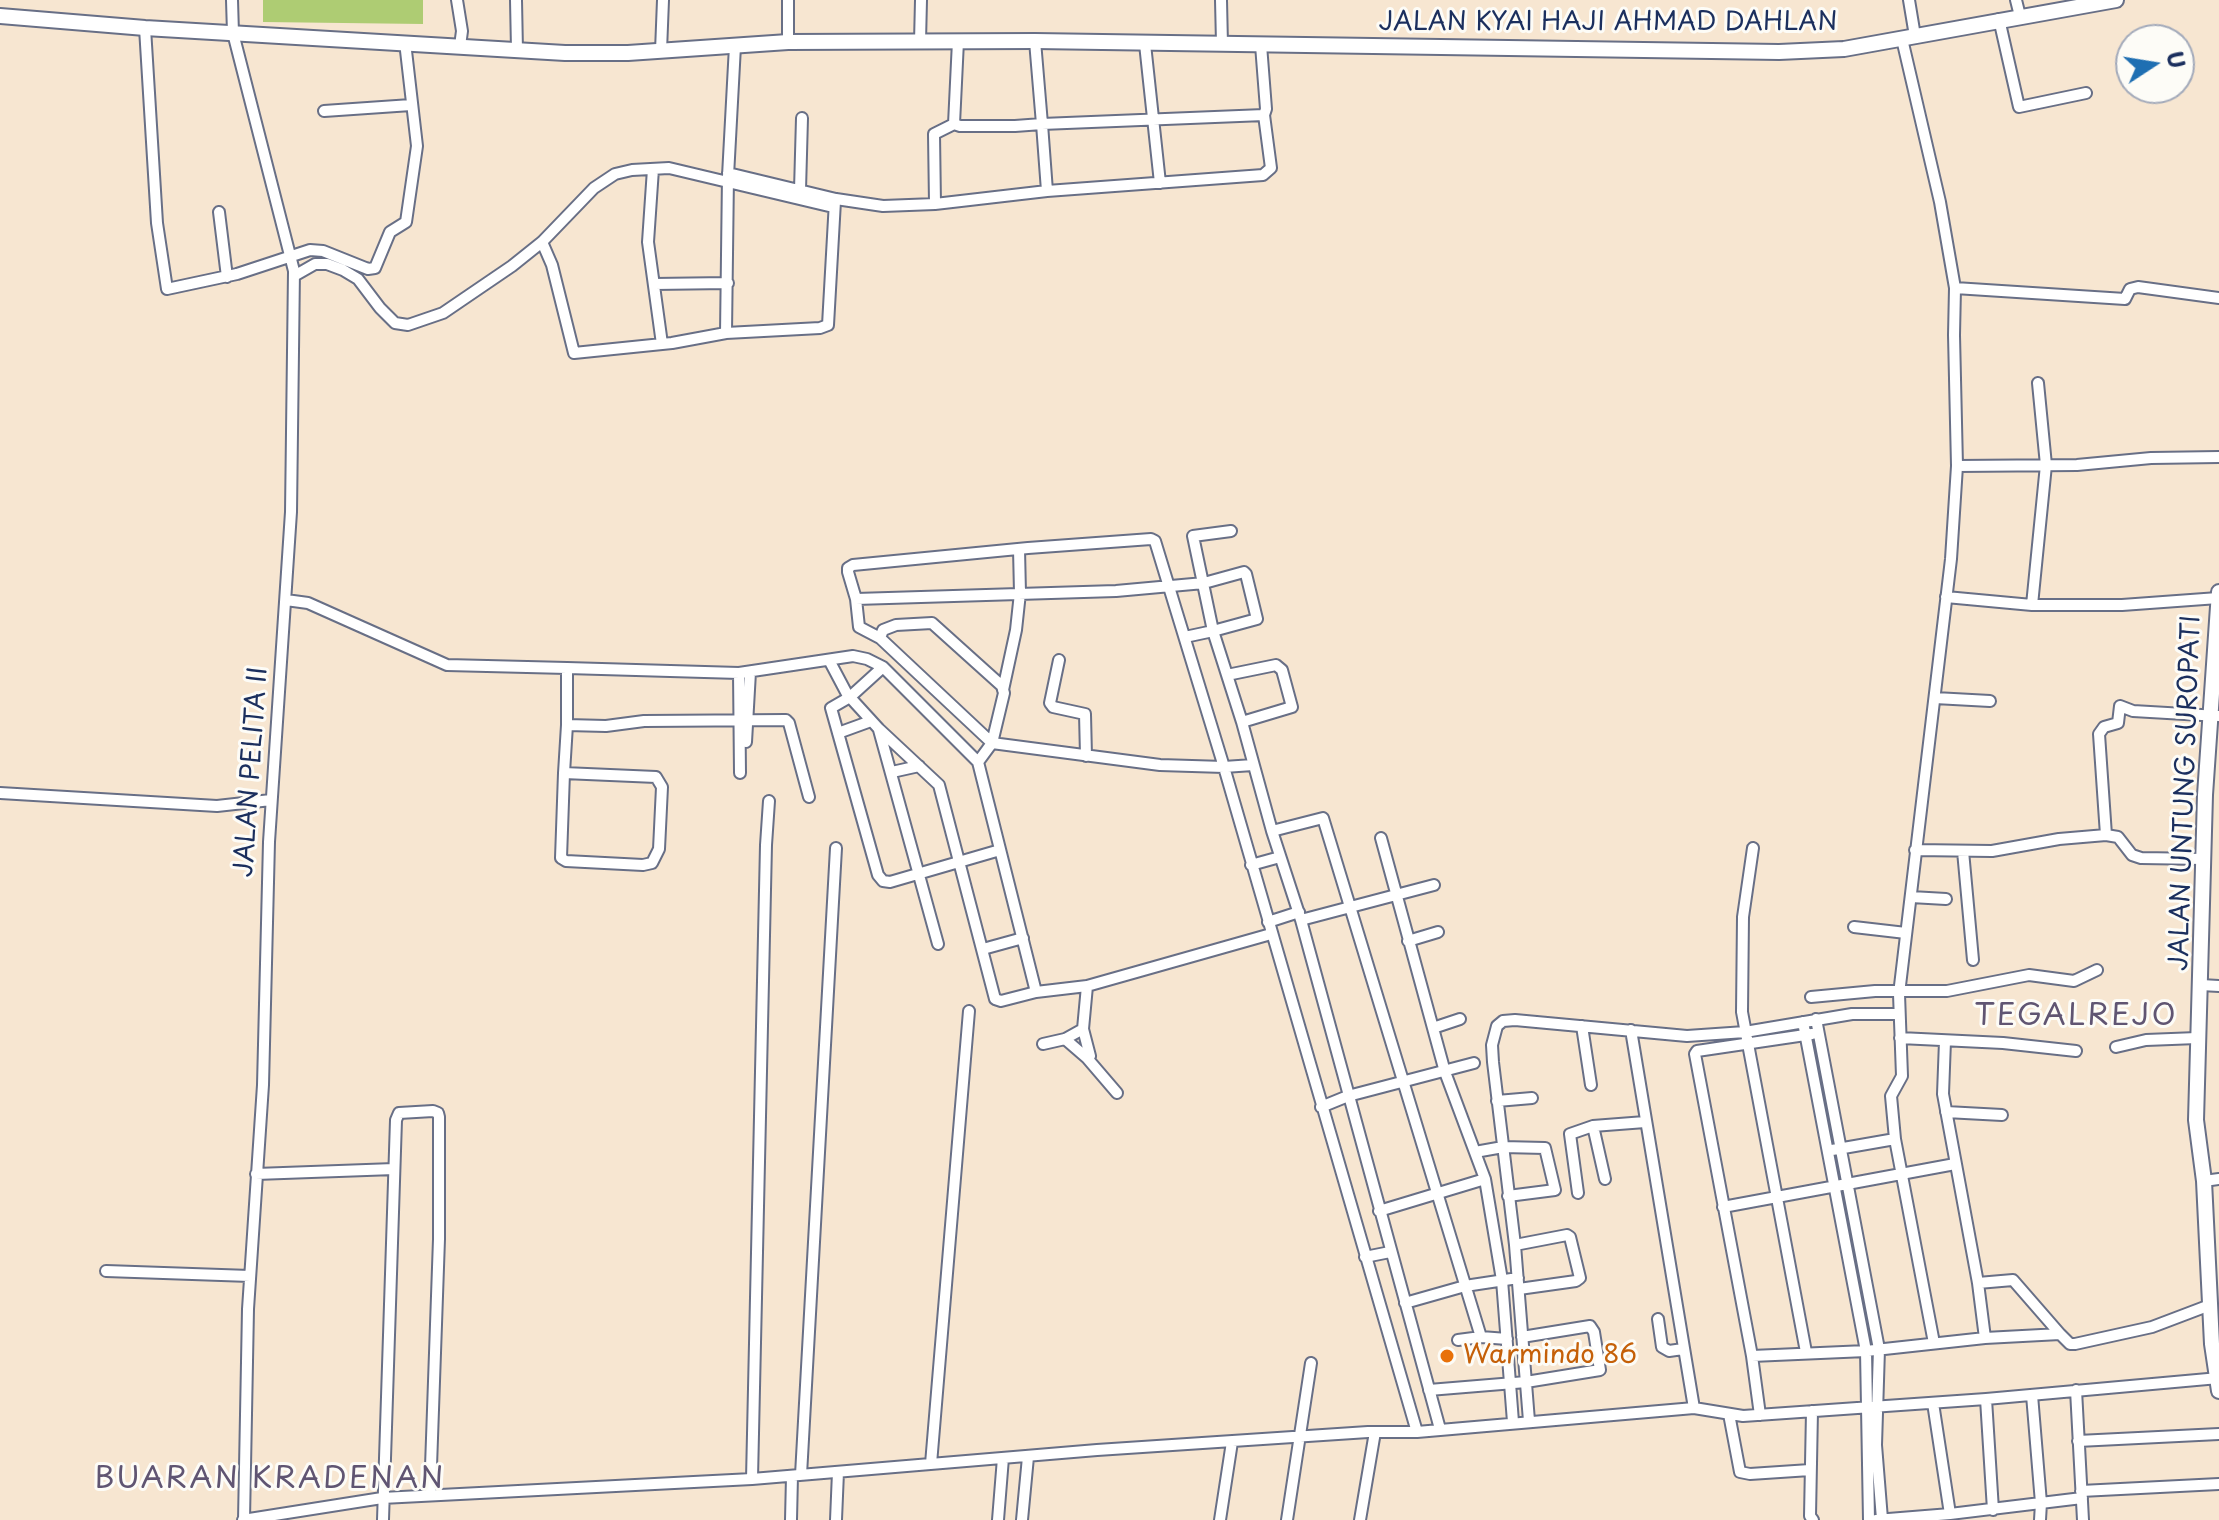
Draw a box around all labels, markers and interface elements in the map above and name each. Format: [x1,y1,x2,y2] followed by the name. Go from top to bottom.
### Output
[1378,7,1838,39] street label: JALAN KYAI HAJI AHMAD DAHLAN
[2115,24,2195,104] north arrow
[2159,48,2195,71] text: U
[2164,614,2208,972] street label: JALAN UNTUNG SUROPATI
[229,666,275,878] street label: JALAN PELITA II
[1976,999,2176,1035] district label: TEGALREJO
[1463,1340,1637,1372] place label: Warmindo 86
[1438,1347,1456,1365] marker: Warmindo 86
[94,1462,446,1498] district label: BUARAN KRADENAN

